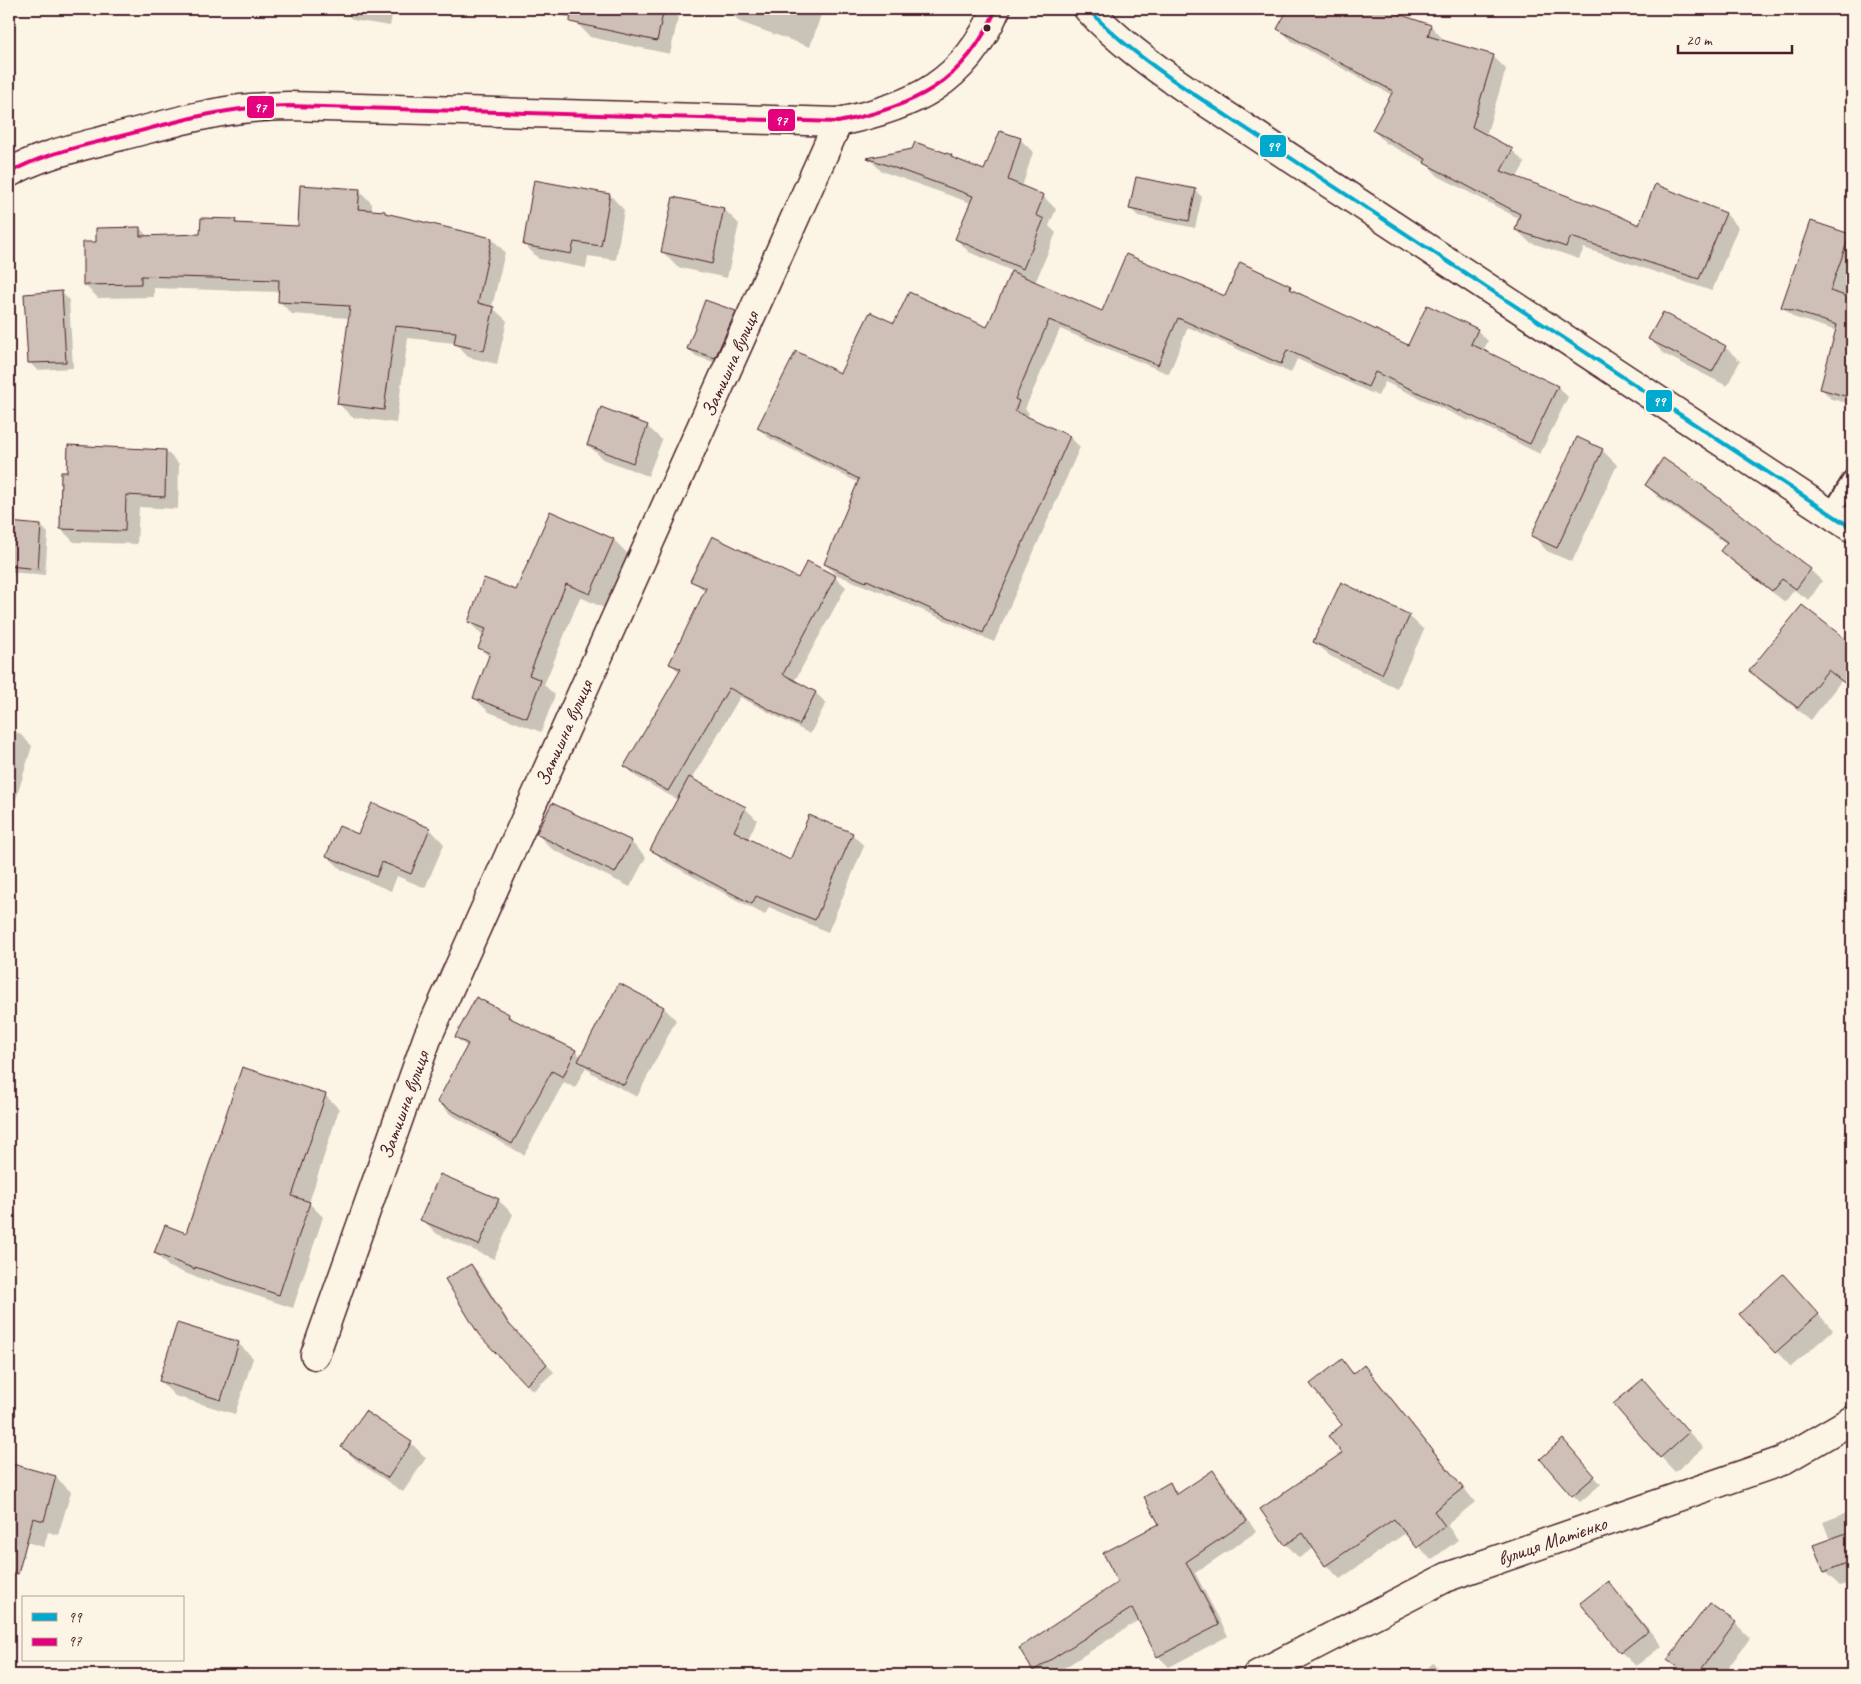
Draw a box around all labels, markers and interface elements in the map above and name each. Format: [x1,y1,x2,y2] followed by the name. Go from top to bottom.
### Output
[1678,22,1792,54] scale bar
[982,23,992,33] unlabelled marker
[1686,31,1713,50] text: 20 m
[246,95,275,119] line badge: 97
[254,99,268,116] text: 97
[767,108,796,132] line badge: 97
[775,112,789,129] text: 97
[1259,134,1287,158] line badge: 99
[1267,138,1281,155] text: 99
[696,305,765,421] street label: Затишна вулиця
[1645,389,1673,413] line badge: 99
[1653,393,1667,410] text: 99
[530,674,599,790] street label: Затишна вулиця
[373,1046,436,1162] street label: Затишна вулиця
[1494,1510,1611,1571] street label: вулиця Матієнко
[22,1596,185,1662] legend
[68,1608,83,1627] text: 99
[68,1632,83,1651] text: 97

